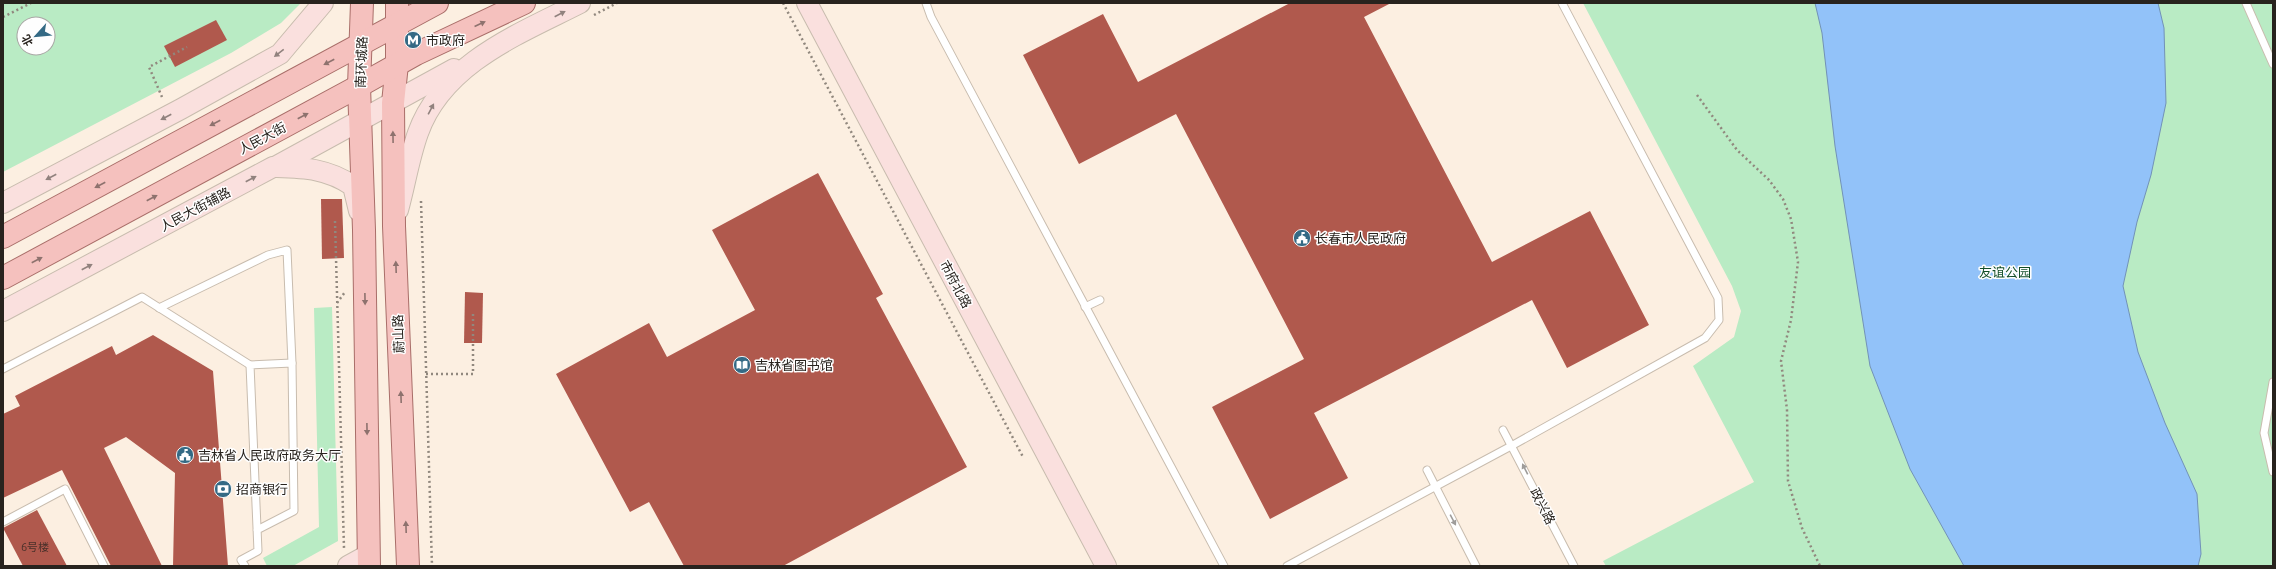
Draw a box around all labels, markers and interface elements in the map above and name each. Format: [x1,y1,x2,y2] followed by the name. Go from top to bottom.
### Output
[554,10,565,17] one-way arrow
[16,16,56,56] north arrow
[475,21,486,27] one-way arrow
[403,30,423,50] metro station icon: 市政府
[19,33,35,48] text: 北
[426,33,465,47] place label: 市政府
[353,36,369,88] street label: 南环城路
[273,49,284,57] one-way arrow
[324,59,335,65] one-way arrow
[428,103,434,115] one-way arrow
[160,113,172,120] one-way arrow
[297,113,309,120] one-way arrow
[209,120,221,127] one-way arrow
[236,120,288,156] street label: 人民大街
[390,130,396,143] one-way arrow
[45,174,57,181] one-way arrow
[245,176,257,183] one-way arrow
[94,182,106,188] one-way arrow
[157,185,233,233] street label: 人民大街辅路
[146,195,158,201] one-way arrow
[1292,228,1312,248] public building icon: 长春市人民政府
[1315,231,1406,245] place label: 长春市人民政府
[31,256,43,263] one-way arrow
[938,258,974,310] street label: 市府北路
[392,261,399,273] one-way arrow
[81,263,93,270] one-way arrow
[1979,265,2031,279] park label: 友谊公园
[362,293,368,306] one-way arrow
[390,314,406,354] street label: 蔚山路
[732,355,752,375] library icon: 吉林省图书馆
[755,358,833,372] place label: 吉林省图书馆
[398,390,404,403] one-way arrow
[363,423,370,435] one-way arrow
[175,445,195,465] public building icon: 吉林省人民政府政务大厅
[198,448,341,462] place label: 吉林省人民政府政务大厅
[1522,463,1528,475] one-way arrow
[213,479,233,499] bank icon: 招商银行
[236,482,288,496] place label: 招商银行
[1528,485,1558,527] street label: 政兴路
[1449,514,1456,526] one-way arrow
[403,520,409,533] one-way arrow
[21,541,49,553] house number: 6号楼

